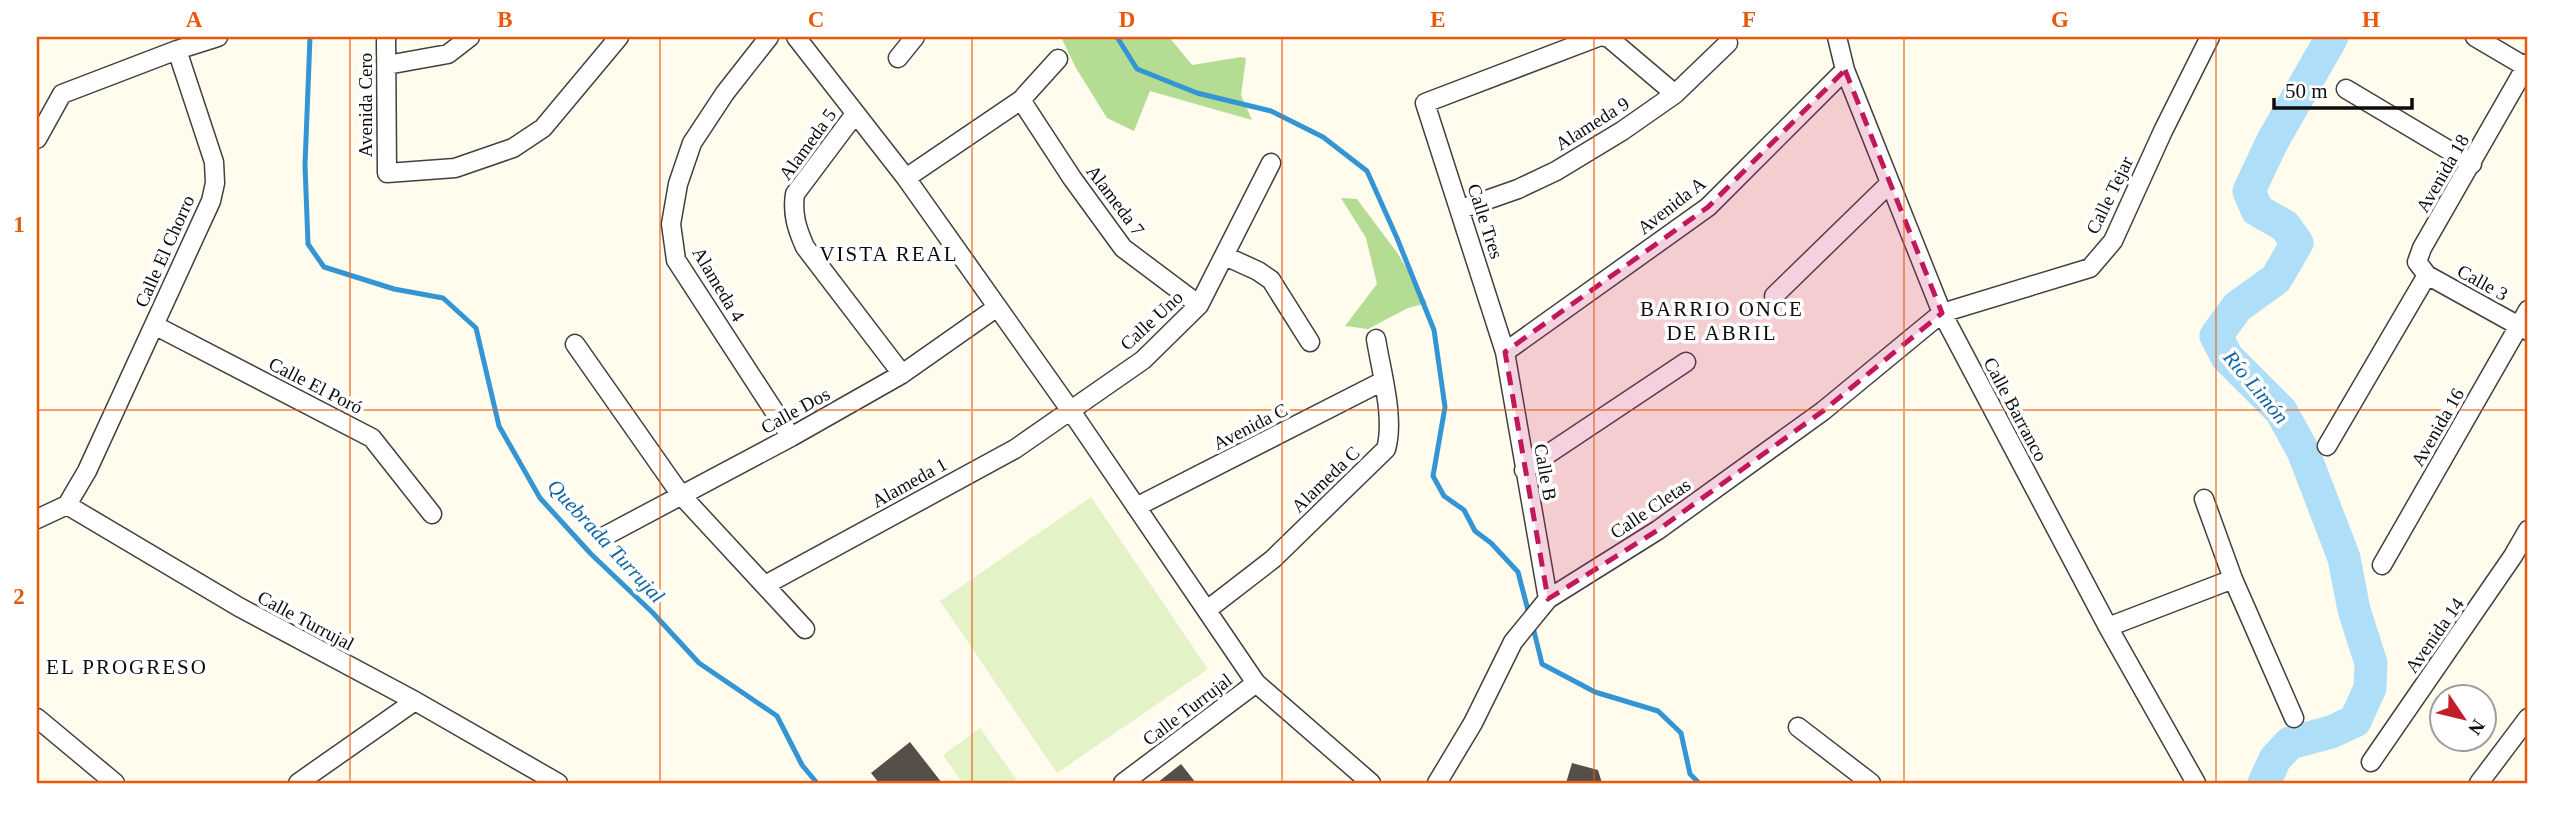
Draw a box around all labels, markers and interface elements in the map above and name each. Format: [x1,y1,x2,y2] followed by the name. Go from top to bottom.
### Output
[186,7,203,32] text: A
[497,7,513,32] text: B
[808,7,824,32] text: C
[1119,7,1135,32] text: D
[1430,7,1446,32] text: E
[1742,7,1756,32] text: F
[2051,7,2069,32] text: G
[2362,7,2380,32] text: H
[355,53,376,157] street label: Avenida Cero
[2274,66,2413,110] scale bar
[2285,79,2328,103] text: 50 m
[1552,93,1633,154] street label: Alameda 9
[775,105,840,184] street label: Alameda 5
[2412,130,2473,216] street label: Avenida 18
[2082,153,2137,237] street label: Calle Tejar
[1082,161,1149,240] street label: Alameda 7
[1633,172,1710,238] street label: Avenida A
[1464,181,1508,261] street label: Calle Tres
[130,192,199,310] street label: Calle El Chorro
[13,212,25,237] text: 1
[819,242,959,266] district label: VISTA REAL
[688,243,749,326] street label: Alameda 4
[2454,260,2512,305] street label: Calle 3
[1116,286,1187,354] street label: Calle Uno
[1640,297,1804,345] district label: BARRIO ONCE DE ABRIL
[2218,345,2294,428] water label: Río Limón
[265,353,366,418] street label: Calle El Poró
[1979,354,2052,465] street label: Calle Barranco
[757,383,833,438] street label: Calle Dos
[2407,384,2468,470] street label: Avenida 16
[1210,399,1291,454] street label: Avenida C
[1287,442,1364,517] street label: Alameda C
[1530,442,1561,502] street label: Calle B
[868,453,951,512] street label: Alameda 1
[543,474,670,608] water label: Quebrada Turrujal
[1606,474,1694,543] street label: Calle Cletas
[13,584,25,609] text: 2
[254,586,358,655] street label: Calle Turrujal
[2401,593,2468,677] street label: Avenida 14
[46,655,208,679] district label: EL PROGRESO
[1139,669,1236,750] street label: Calle Turrujal
[2428,684,2498,754] north arrow
[2464,716,2489,739] text: N

